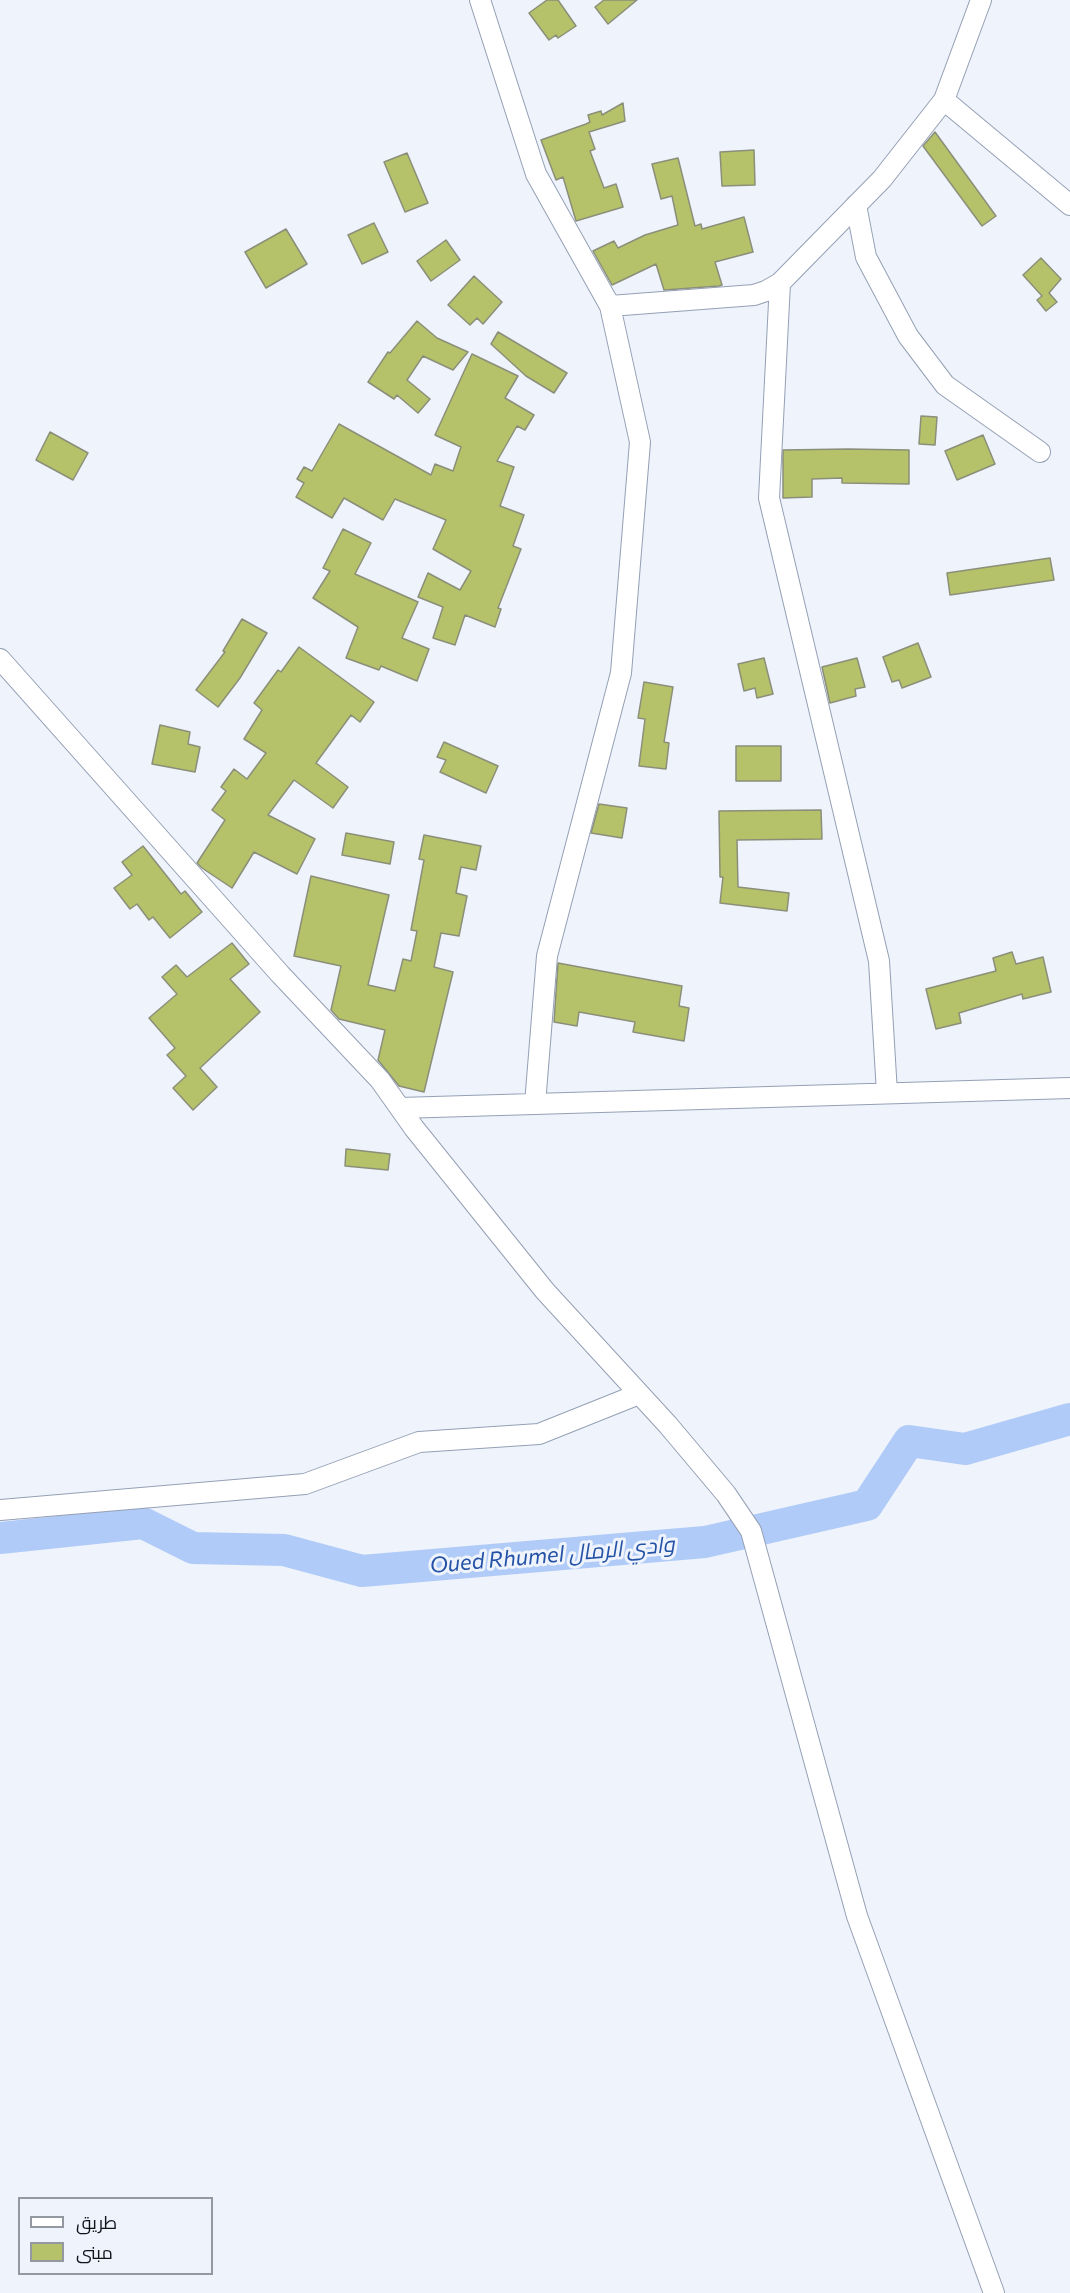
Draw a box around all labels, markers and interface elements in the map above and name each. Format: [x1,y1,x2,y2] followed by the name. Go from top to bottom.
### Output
[429,1531,675,1579] water label: Oued Rhumel وادي الرمال
[18,2197,213,2275] legend
[76,2211,117,2233] text: طريق
[76,2241,113,2263] text: مبنى

